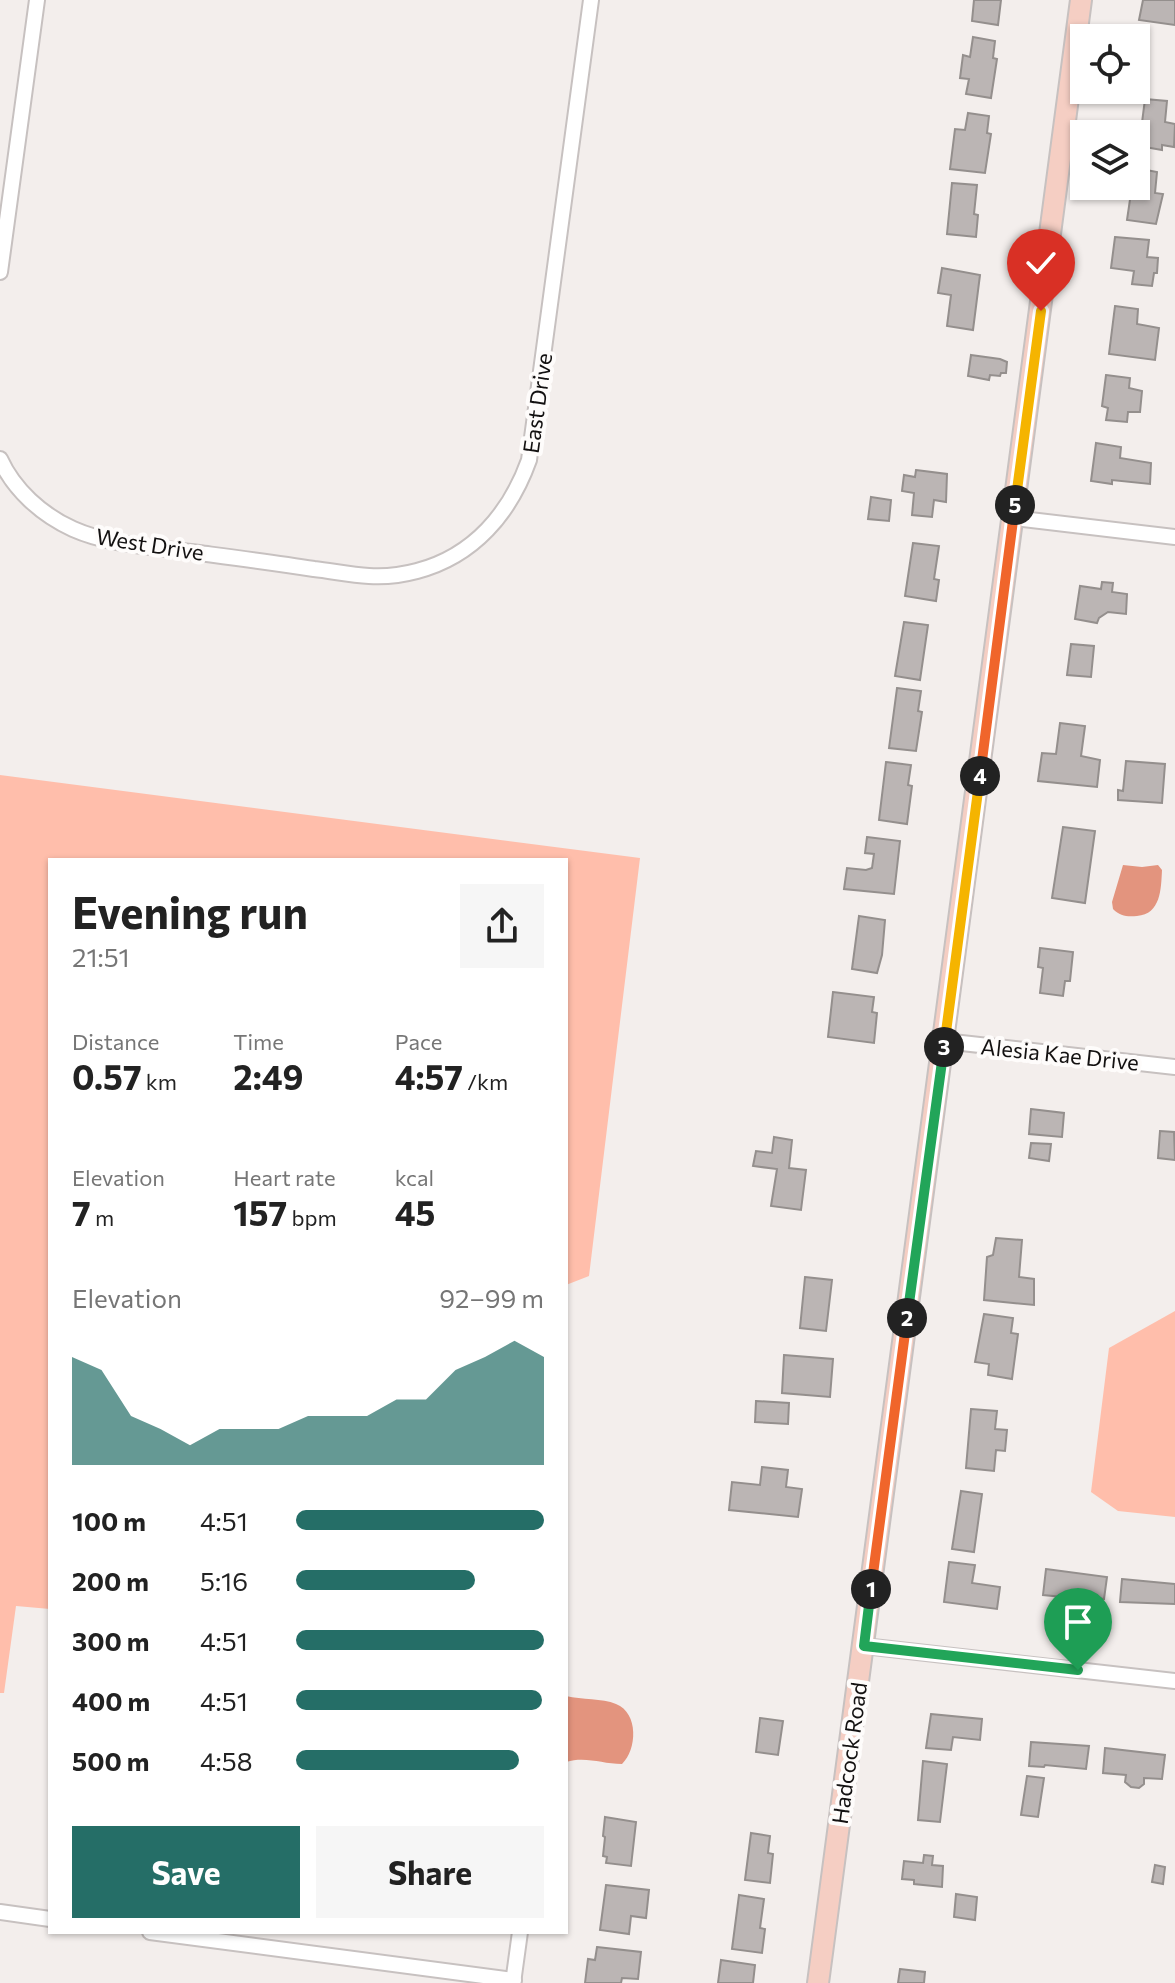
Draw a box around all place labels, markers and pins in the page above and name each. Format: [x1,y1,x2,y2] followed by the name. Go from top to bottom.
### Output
[1007,229,1075,311] pin
[995,485,1035,525] pin: 5
[960,756,1000,796] pin: 4
[924,1027,964,1067] pin: 3
[887,1298,927,1338] pin: 2
[851,1569,891,1609] pin: 1
[1044,1588,1112,1670] pin

